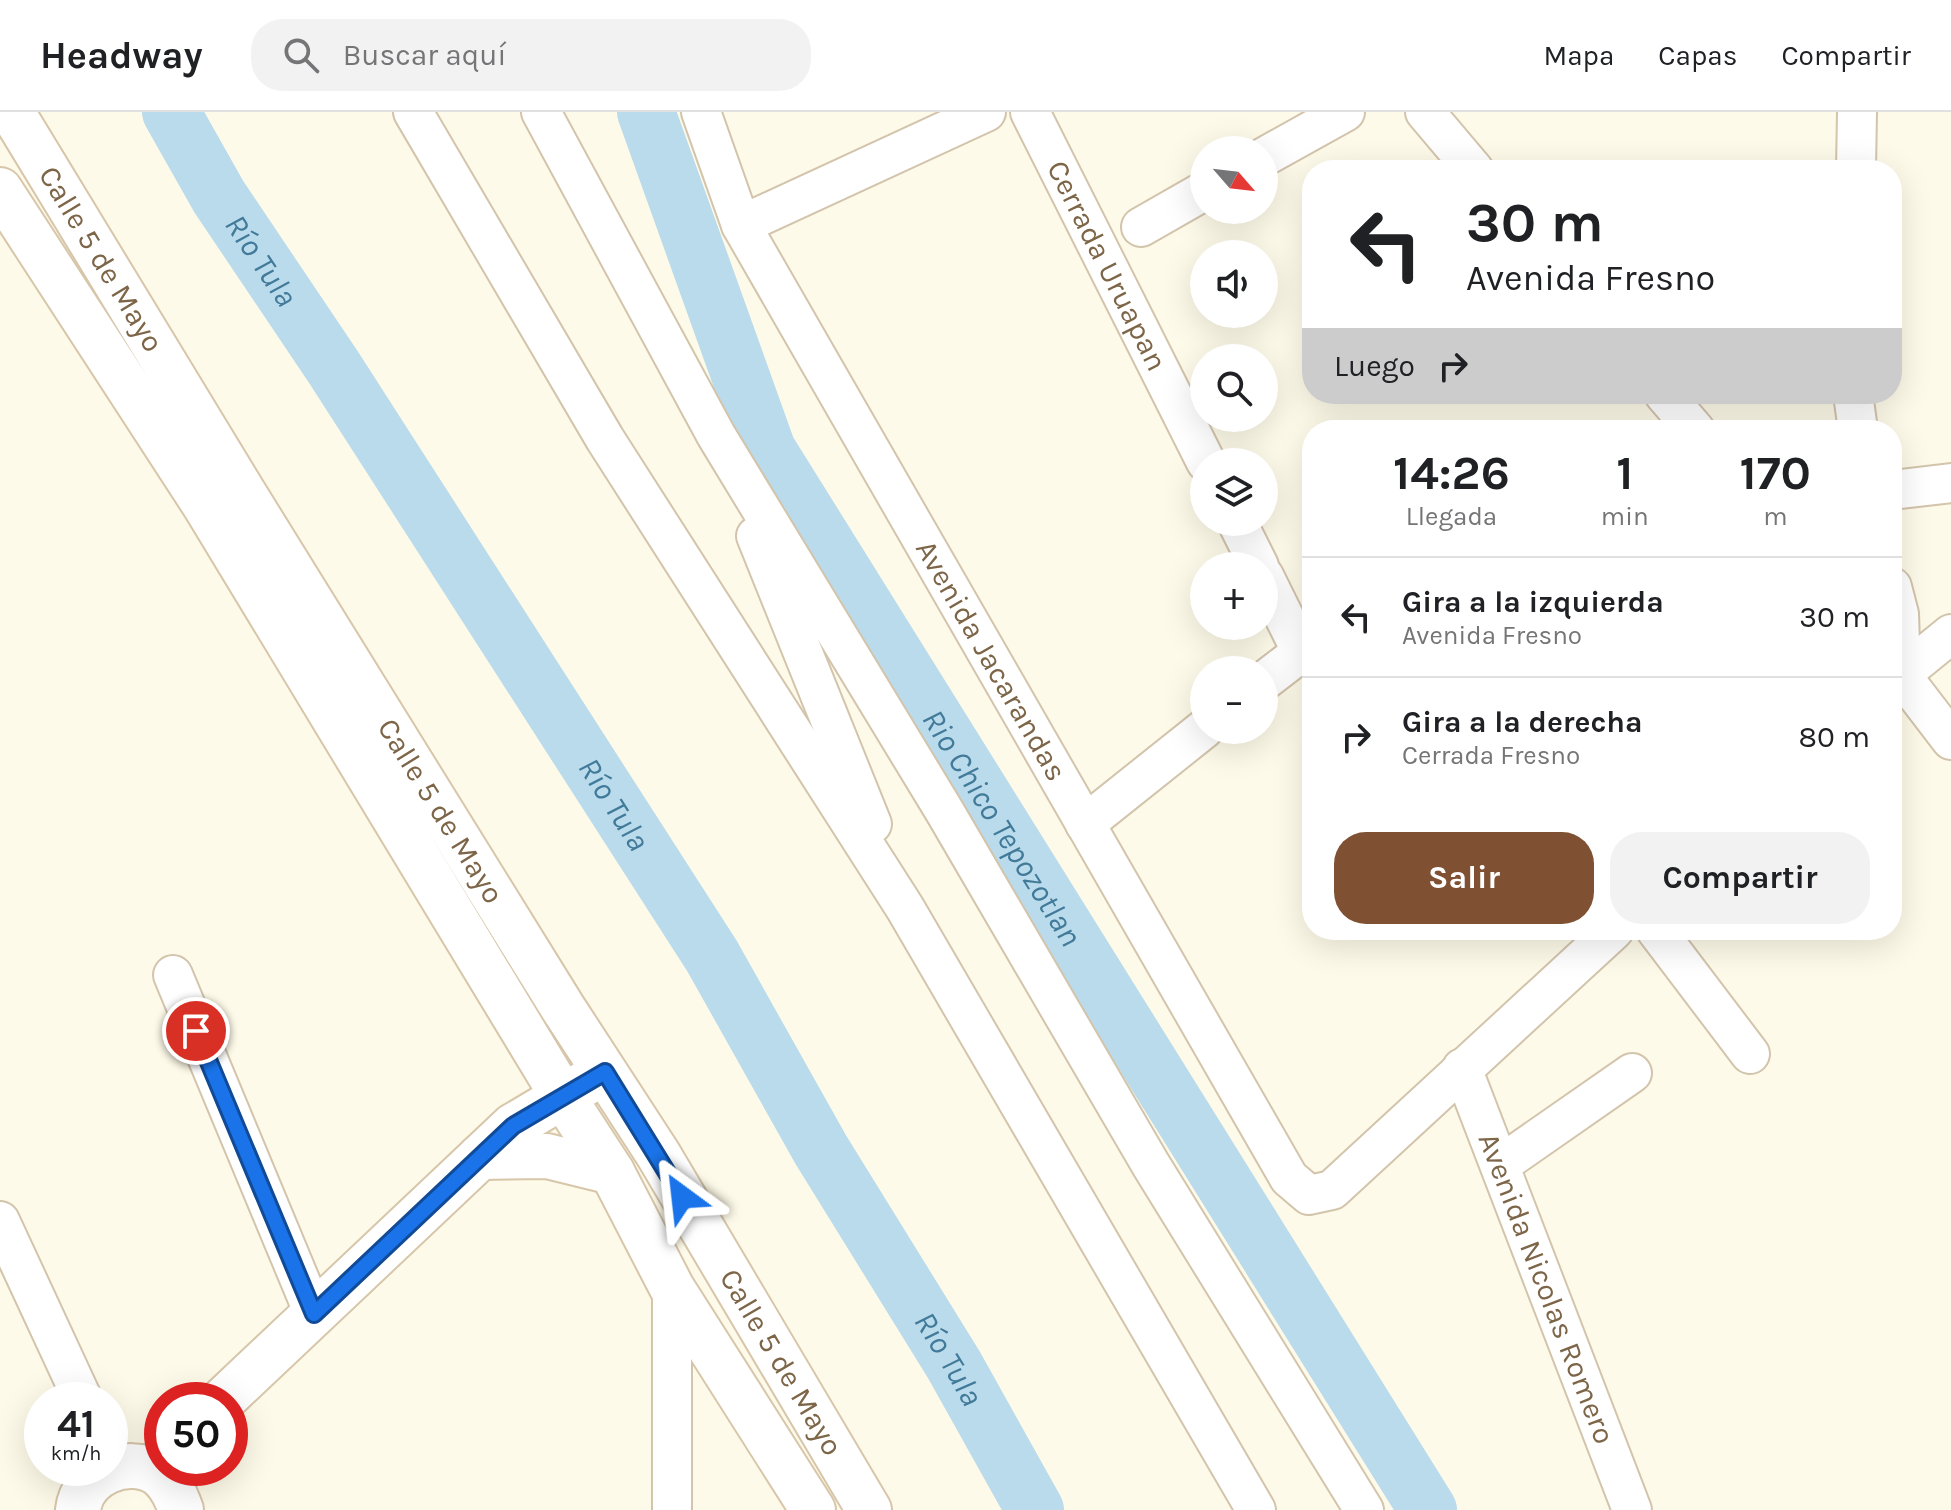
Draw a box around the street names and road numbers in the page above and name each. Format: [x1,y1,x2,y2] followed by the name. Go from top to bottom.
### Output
[1039,154,1175,377] street label: Cerrada Uruapan
[31,159,172,358] street label: Calle 5 de Mayo
[908,534,1075,787] street label: Avenida Jacarandas
[370,712,512,910] street label: Calle 5 de Mayo
[1471,1128,1623,1449] street label: Avenida Nicolas Romero
[712,1262,851,1462] street label: Calle 5 de Mayo

